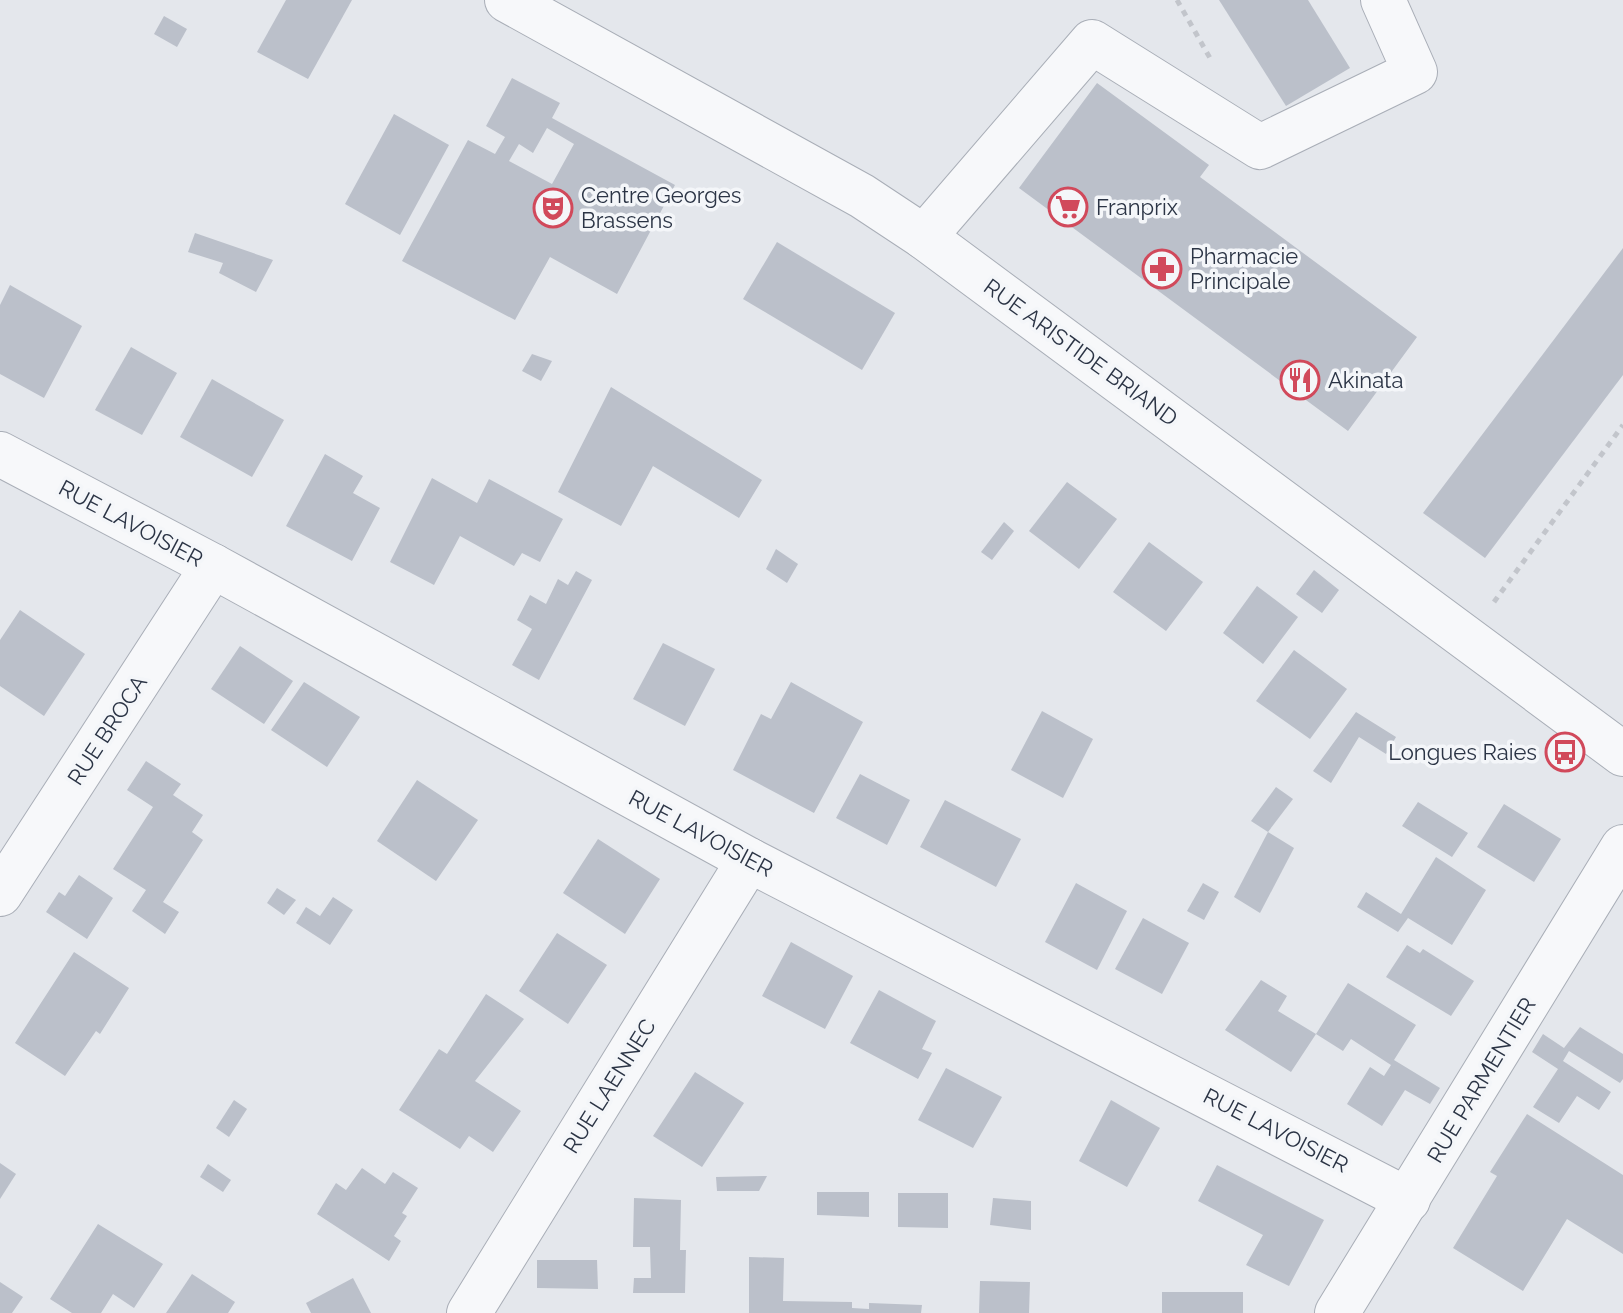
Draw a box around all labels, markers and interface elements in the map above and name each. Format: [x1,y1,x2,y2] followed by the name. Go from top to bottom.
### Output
[581,182,741,233] place label: Centre Georges Brassens
[1047,186,1089,228] supermarket icon: Franprix
[532,187,574,229] theatre icon: Centre Georges Brassens
[1096,194,1178,220] place label: Franprix
[1190,243,1298,294] place label: Pharmacie Principale
[1141,248,1183,290] pharmacy icon: Pharmacie Principale
[979,273,1183,431] street label: RUE ARISTIDE BRIAND
[1279,359,1321,401] restaurant icon: Akinata
[1328,367,1403,393] place label: Akinata
[55,474,207,572] street label: RUE LAVOISIER
[62,670,152,790] street label: RUE BROCA
[1544,731,1586,773] bus stop icon: Longues Raies
[1388,739,1537,765] place label: Longues Raies
[625,784,777,882] street label: RUE LAVOISIER
[1421,993,1541,1167] street label: RUE PARMENTIER
[557,1014,661,1158] street label: RUE LAENNEC
[1199,1082,1353,1178] street label: RUE LAVOISIER

